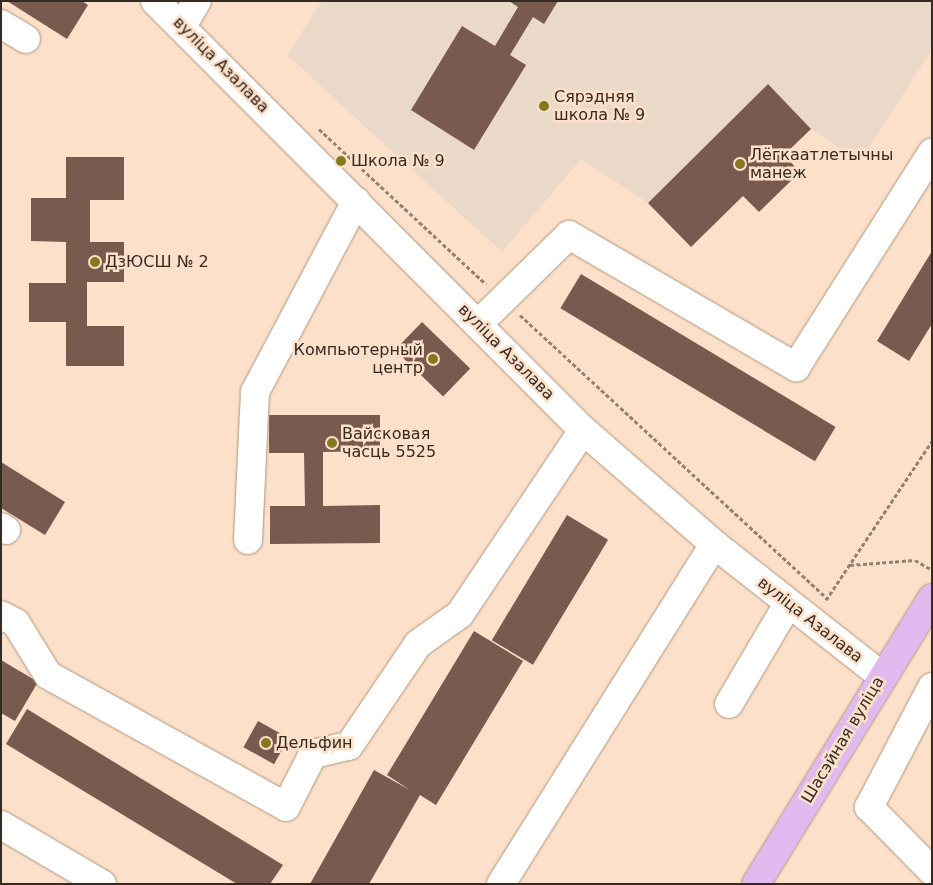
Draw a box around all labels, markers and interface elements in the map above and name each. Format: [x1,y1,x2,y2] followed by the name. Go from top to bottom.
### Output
[169,13,273,117] street label: вуліца Азалава
[554,87,645,125] place label: Сярэдняя школа № 9
[538,100,550,112] marker: Сярэдняя школа № 9
[750,145,893,183] place label: Лёгкаатлетычны манеж
[351,151,445,171] place label: Школа № 9
[335,155,347,167] marker: Школа № 9
[734,158,746,170] marker: Лёгкаатлетычны манеж
[105,252,209,272] place label: ДзЮСШ № 2
[89,256,101,268] marker: ДзЮСШ № 2
[454,300,558,404] street label: вуліца Азалава
[294,340,423,378] place label: Компьютерный центр
[427,353,439,365] marker: Компьютерный центр
[342,424,436,462] place label: Вайсковая часць 5525
[326,437,338,449] marker: Вайсковая часць 5525
[754,573,866,667] street label: вуліца Азалава
[798,673,888,807] street label: Шасэйная вуліца
[276,733,353,753] place label: Дельфин
[260,737,272,749] marker: Дельфин

